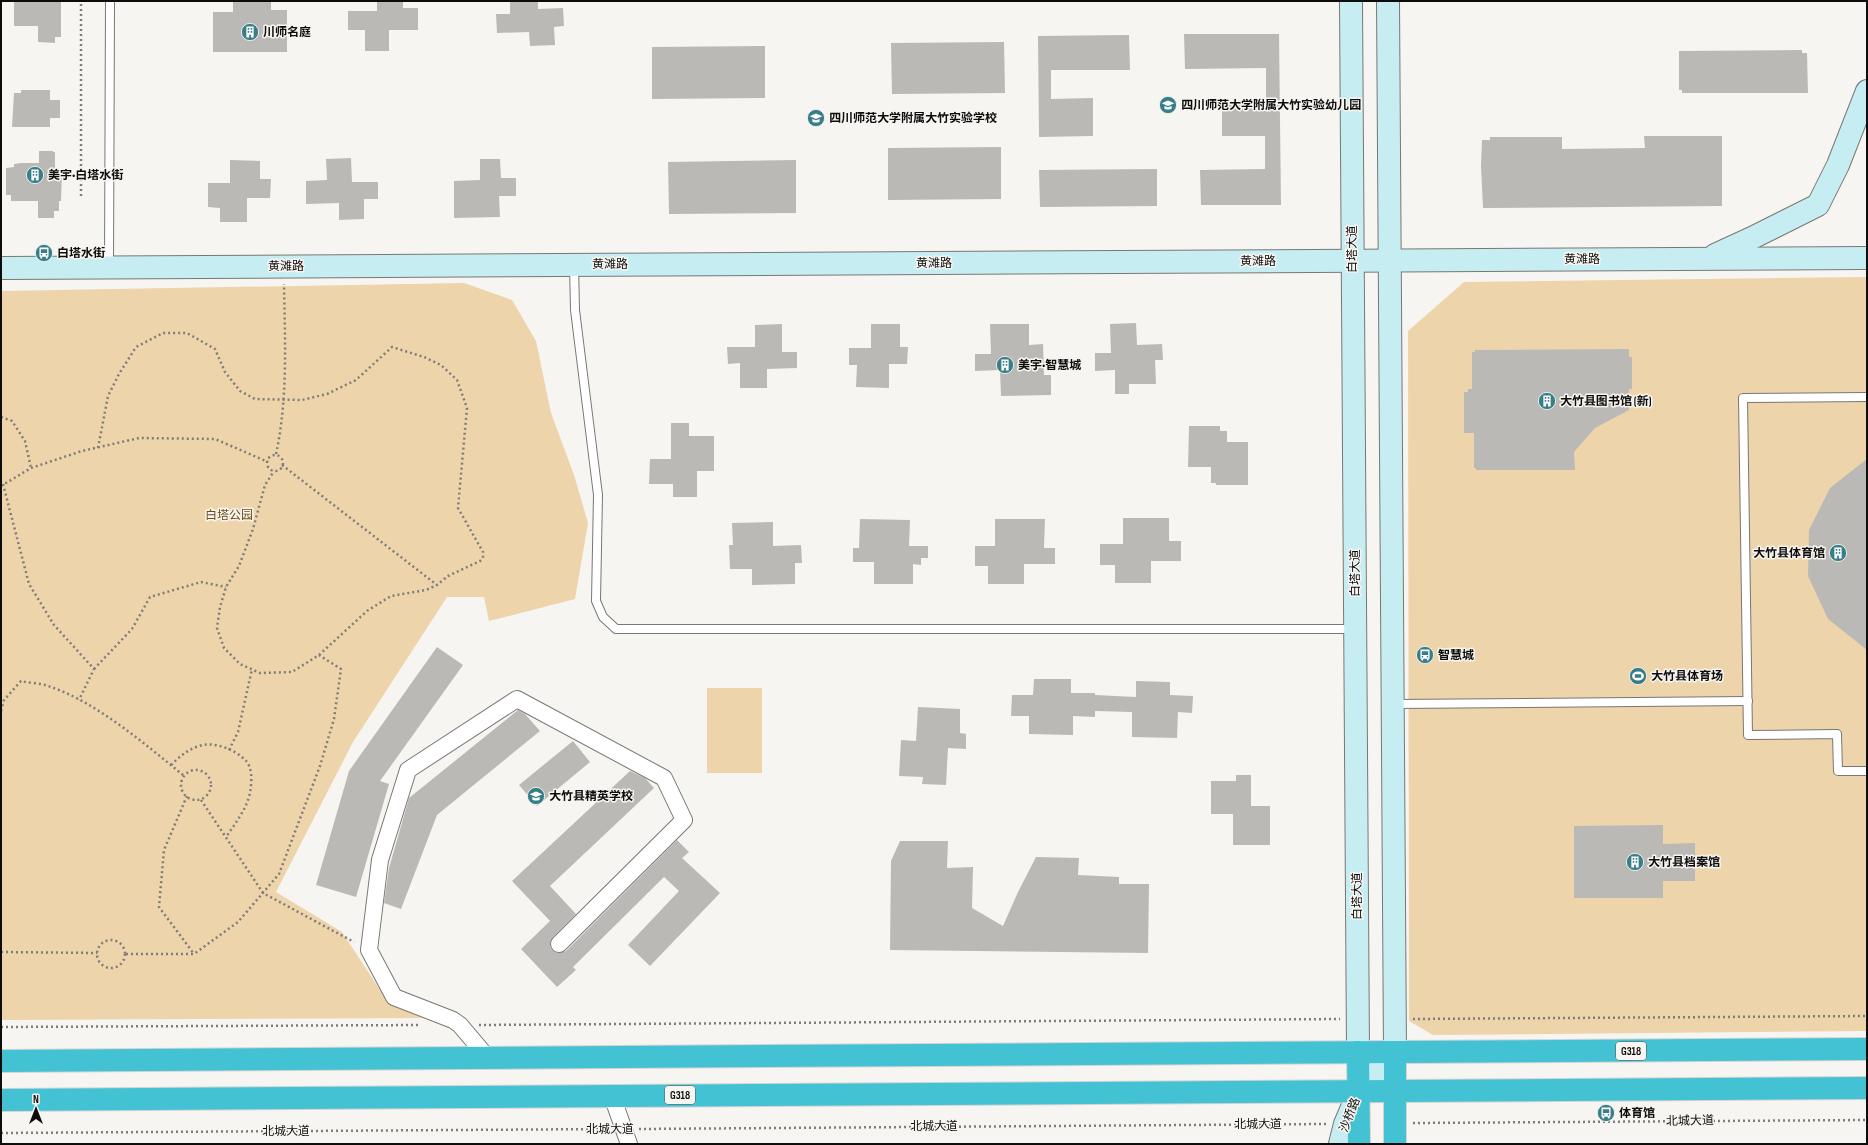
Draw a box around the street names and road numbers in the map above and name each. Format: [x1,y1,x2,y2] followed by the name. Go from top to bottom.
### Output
[1345,225,1360,273] street label: 白塔大道
[1564,252,1600,267] street label: 黄滩路
[1240,254,1276,269] street label: 黄滩路
[916,256,952,271] street label: 黄滩路
[592,257,628,272] street label: 黄滩路
[268,259,304,274] street label: 黄滩路
[1348,549,1363,597] street label: 白塔大道
[1350,872,1365,920] street label: 白塔大道
[1616,1042,1646,1060] road number: G318
[665,1086,695,1104] road number: G318
[1337,1096,1363,1134] street label: 沙桥路
[1666,1113,1714,1129] street label: 北城大道
[1234,1117,1282,1132] street label: 北城大道
[910,1119,958,1134] street label: 北城大道
[586,1122,634,1137] street label: 北城大道
[262,1124,310,1139] street label: 北城大道

